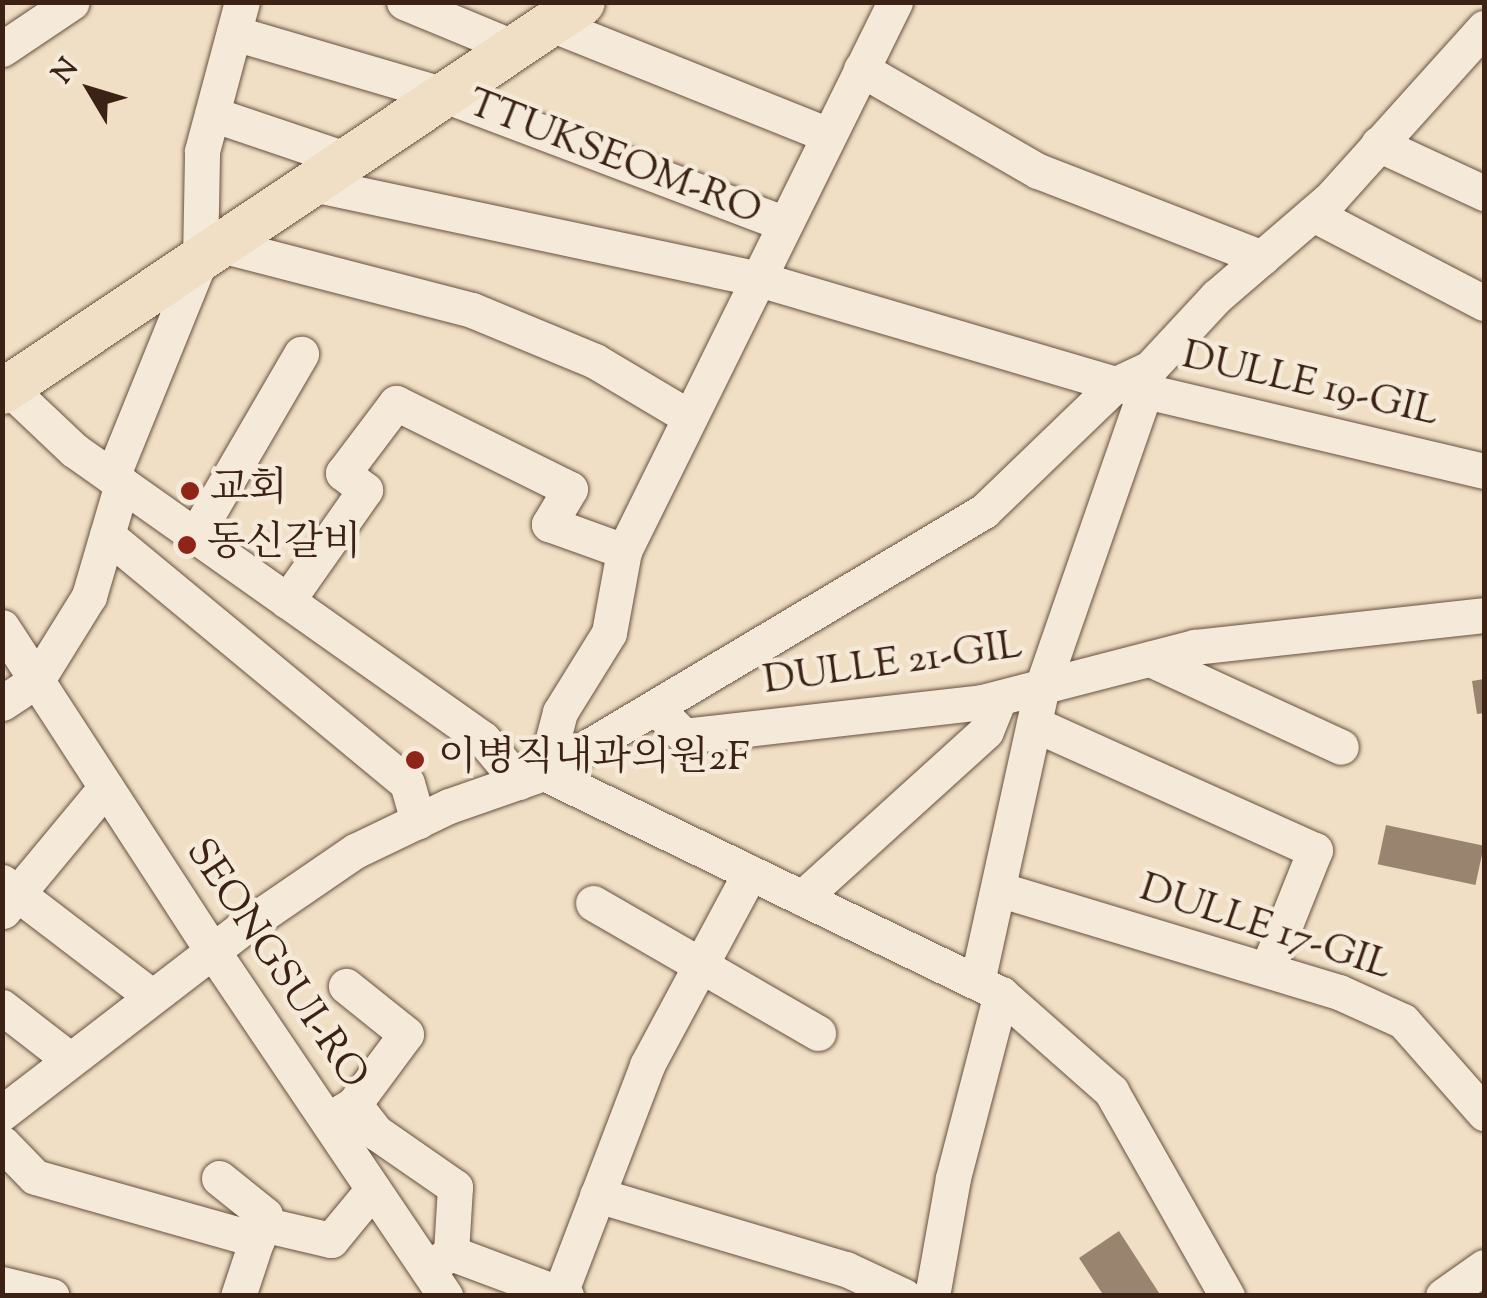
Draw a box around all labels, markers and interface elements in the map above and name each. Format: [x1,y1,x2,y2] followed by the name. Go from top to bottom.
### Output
[40,40,140,140] north arrow
[44,50,89,93] text: N
[461,81,767,237] street label: TTUKSEOM-RO
[1177,333,1443,439] street label: DULLE 19-GIL
[210,467,287,515] place label: 교회
[179,480,201,502] marker: 교회
[207,521,362,569] place label: 동신갈비
[176,534,198,556] marker: 동신갈비
[761,623,1025,707] street label: DULLE 21-GIL
[438,736,749,784] place label: 이병직내과의원2F
[402,747,428,773] marker: 이병직내과의원2F
[174,831,376,1099] street label: SEONGSUI-RO
[1133,866,1397,992] street label: DULLE 17-GIL

